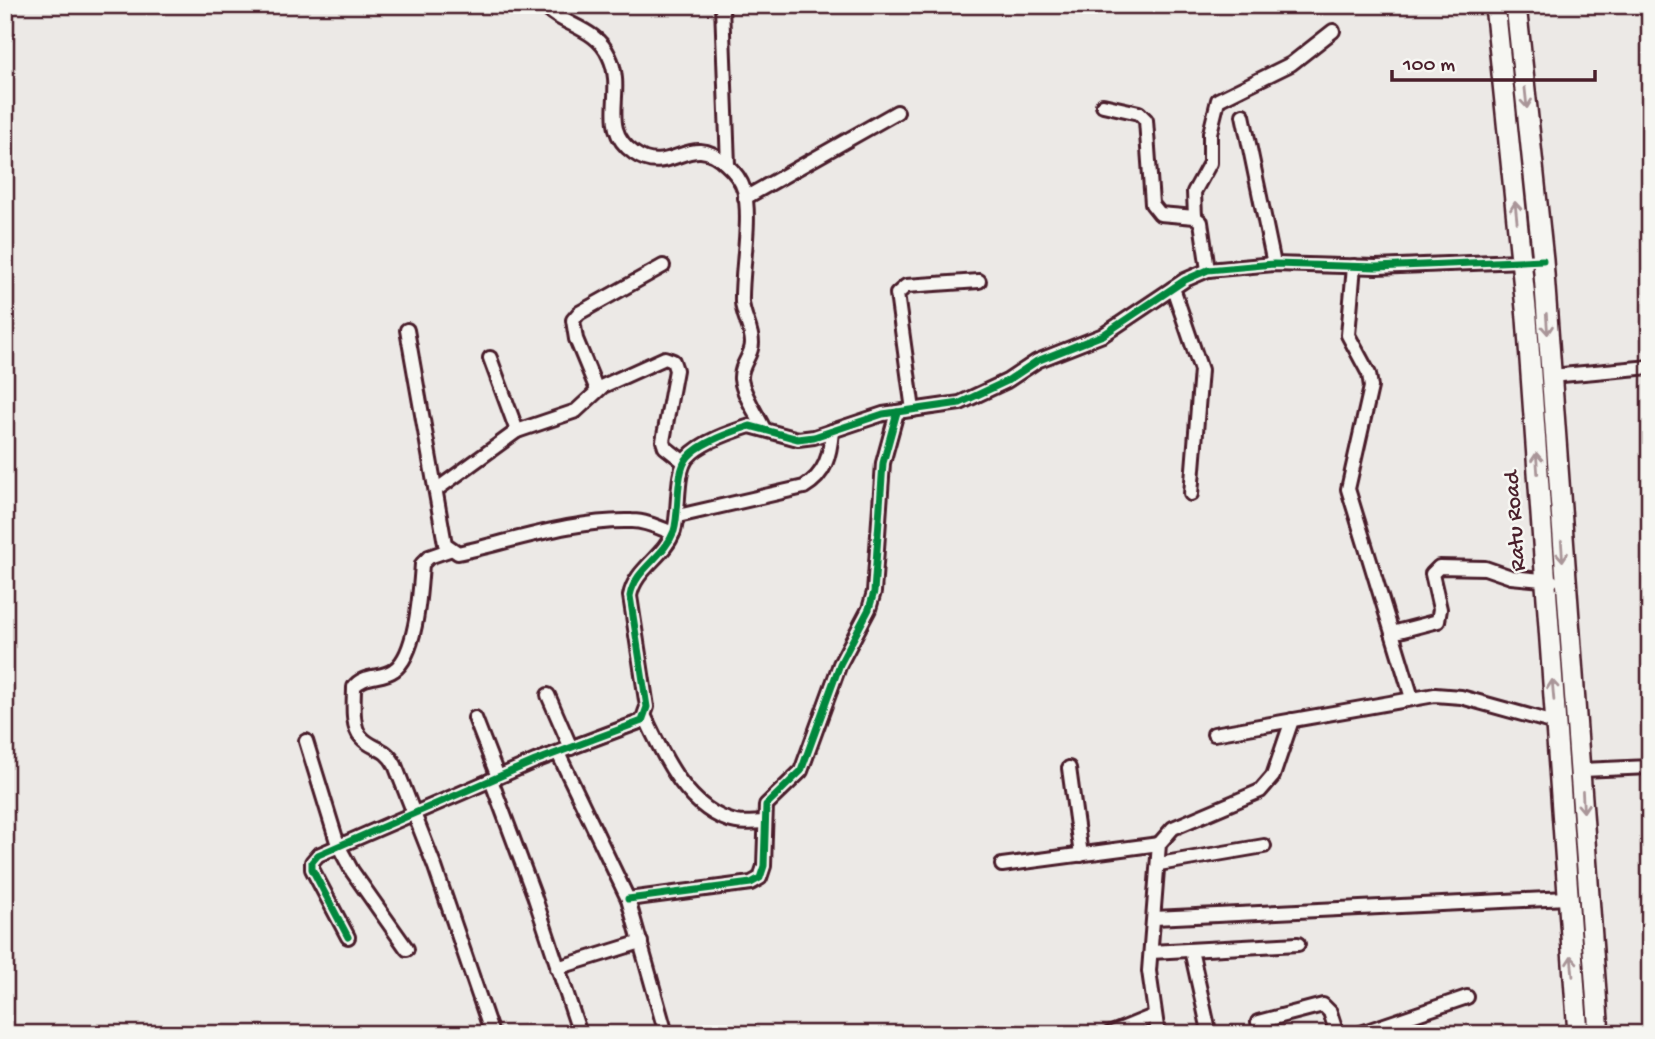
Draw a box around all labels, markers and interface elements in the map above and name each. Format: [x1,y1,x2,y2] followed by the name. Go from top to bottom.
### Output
[1392,38,1596,82] scale bar
[1402,54,1455,79] text: 100 m
[1520,86,1533,108] one-way arrow
[1509,201,1522,224] one-way arrow
[1541,312,1554,335] one-way arrow
[1530,452,1543,475] one-way arrow
[1499,468,1533,572] street label: Ratu Road
[1556,539,1569,562] one-way arrow
[1546,679,1559,702] one-way arrow
[1577,790,1590,813] one-way arrow
[1565,955,1578,978] one-way arrow

